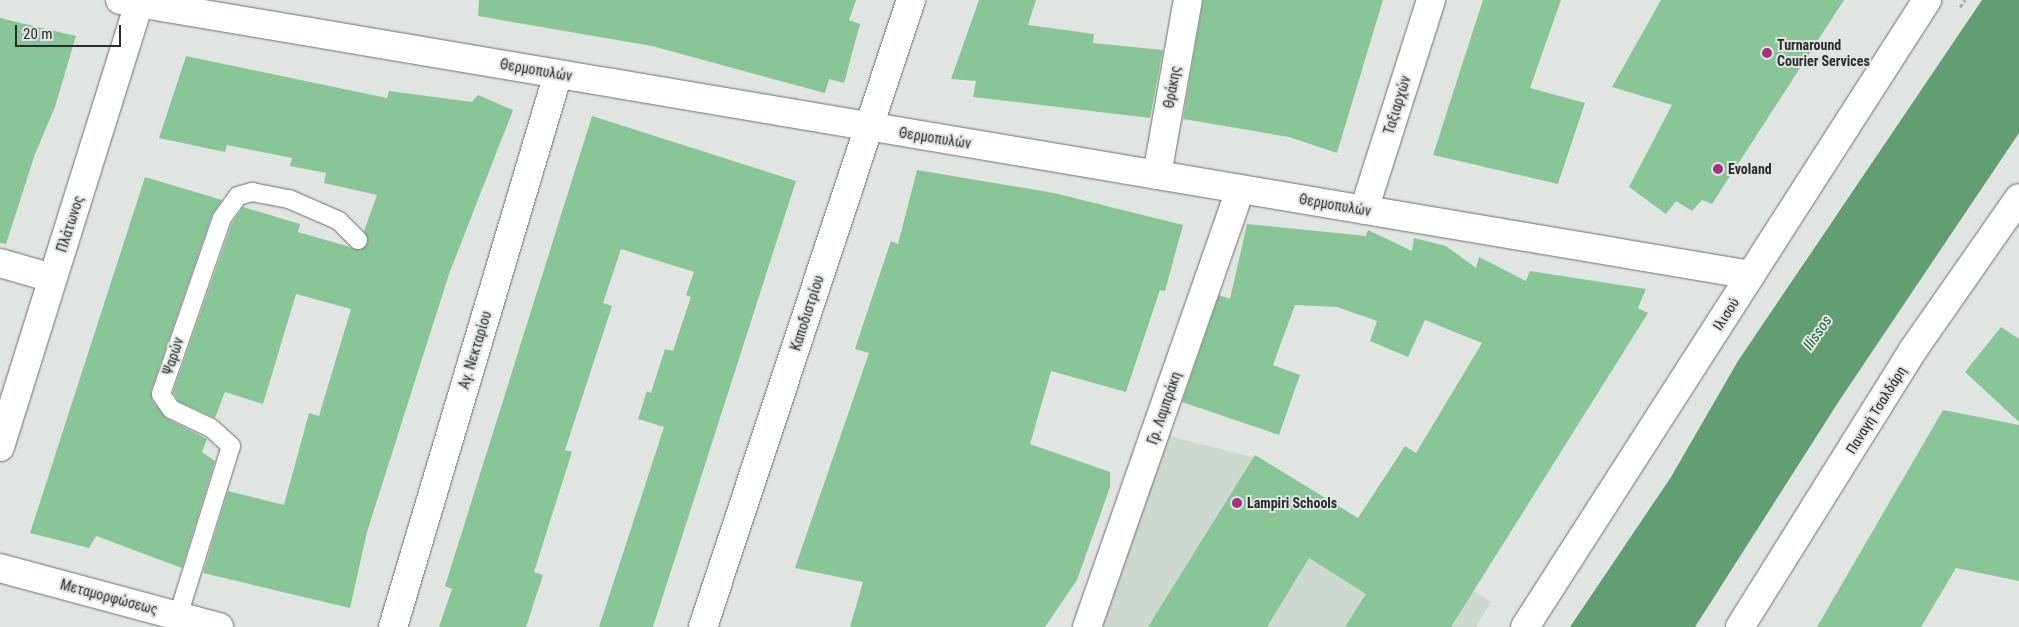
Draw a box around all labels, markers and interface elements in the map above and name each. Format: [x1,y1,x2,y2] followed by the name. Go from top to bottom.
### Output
[18,15,124,47] scale bar
[23,25,53,43] text: 20 m
[1777,37,1870,70] place label: Turnaround Courier Services
[1761,47,1773,59] marker: Turnaround Courier Services
[499,55,573,85] street label: Θερμοπυλών
[1160,65,1184,109] street label: Θράκης
[1380,74,1414,136] street label: Ταξιαρχών
[898,124,972,152] street label: Θερμοπυλών
[1728,161,1772,177] place label: Evoland
[1712,163,1724,175] marker: Evoland
[1298,190,1372,220] street label: Θερμοπυλών
[53,194,87,254] street label: Πλάτωνος
[787,273,827,353] street label: Καποδιστρίου
[1709,295,1743,333] street label: Ιλισού
[455,309,495,391] street label: Αγ. Νεκταρίου
[1800,312,1836,354] water label: Ilissos
[159,335,187,377] street label: Ψαρών
[1842,363,1910,457] street label: Παναγή Τσαλδάρη
[1144,369,1184,447] street label: Γρ. Λαμπράκη
[1247,495,1337,511] place label: Lampiri Schools
[1231,497,1243,509] marker: Lampiri Schools
[58,576,160,618] street label: Μεταμορφώσεως

